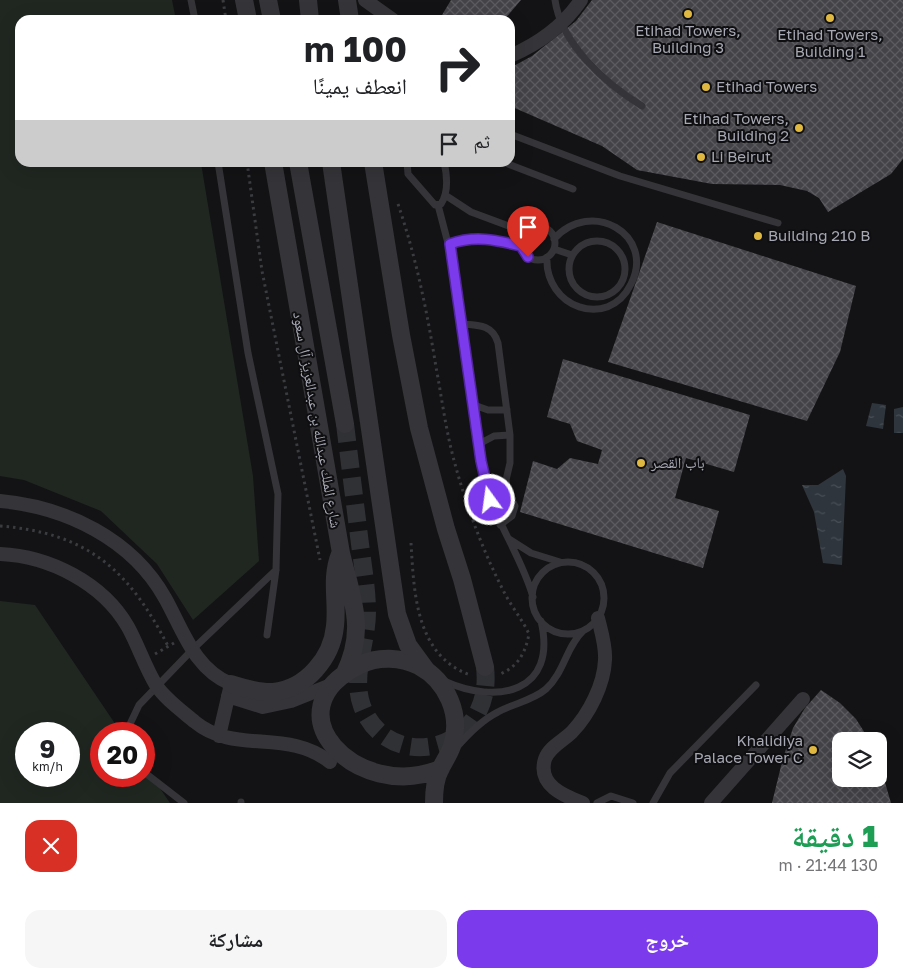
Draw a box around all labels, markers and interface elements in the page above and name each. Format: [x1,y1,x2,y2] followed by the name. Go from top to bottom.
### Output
[682,8,694,20] marker: Etihad Towers, Building 3
[824,12,836,24] marker: Etihad Towers, Building 1
[635,21,741,56] place label: Etihad Towers, Building 3
[777,25,883,60] place label: Etihad Towers, Building 1
[304,28,407,70] text: 100 m
[425,35,490,100] icon: right
[313,72,407,99] text: انعطف يمينًا
[716,77,817,95] place label: Etihad Towers
[700,81,712,93] marker: Etihad Towers
[683,109,789,144] place label: Etihad Towers, Building 2
[793,122,805,134] marker: Etihad Towers, Building 2
[473,129,490,152] text: ثم
[435,130,463,158] icon: arrive
[711,147,771,165] place label: Li Beirut
[695,151,707,163] marker: Li Beirut
[507,206,549,257] pin
[514,213,542,241] icon: arrive
[768,226,870,244] place label: Building 210 B
[752,230,764,242] marker: Building 210 B
[288,310,346,530] street label: شارع الملك عبدالله بن عبدالعزيز آل سعود
[650,453,705,472] place label: باب القصر
[635,457,647,469] marker: باب القصر
[463,473,515,525] position arrow
[90,722,155,787] speed limit sign: 20
[694,731,803,766] place label: Khalidiya Palace Tower C
[832,732,887,787] map controls
[832,732,887,787] button: layers
[40,733,55,764] text: 9
[807,744,819,756] marker: Khalidiya Palace Tower C
[32,759,63,774] text: km/h
[792,818,878,854] text: 1 دقيقة
[25,820,77,872] button: close
[779,855,878,875] text: 130 m · 21:44
[25,910,447,968] button: مشاركة
[457,910,878,968] button: خروج

